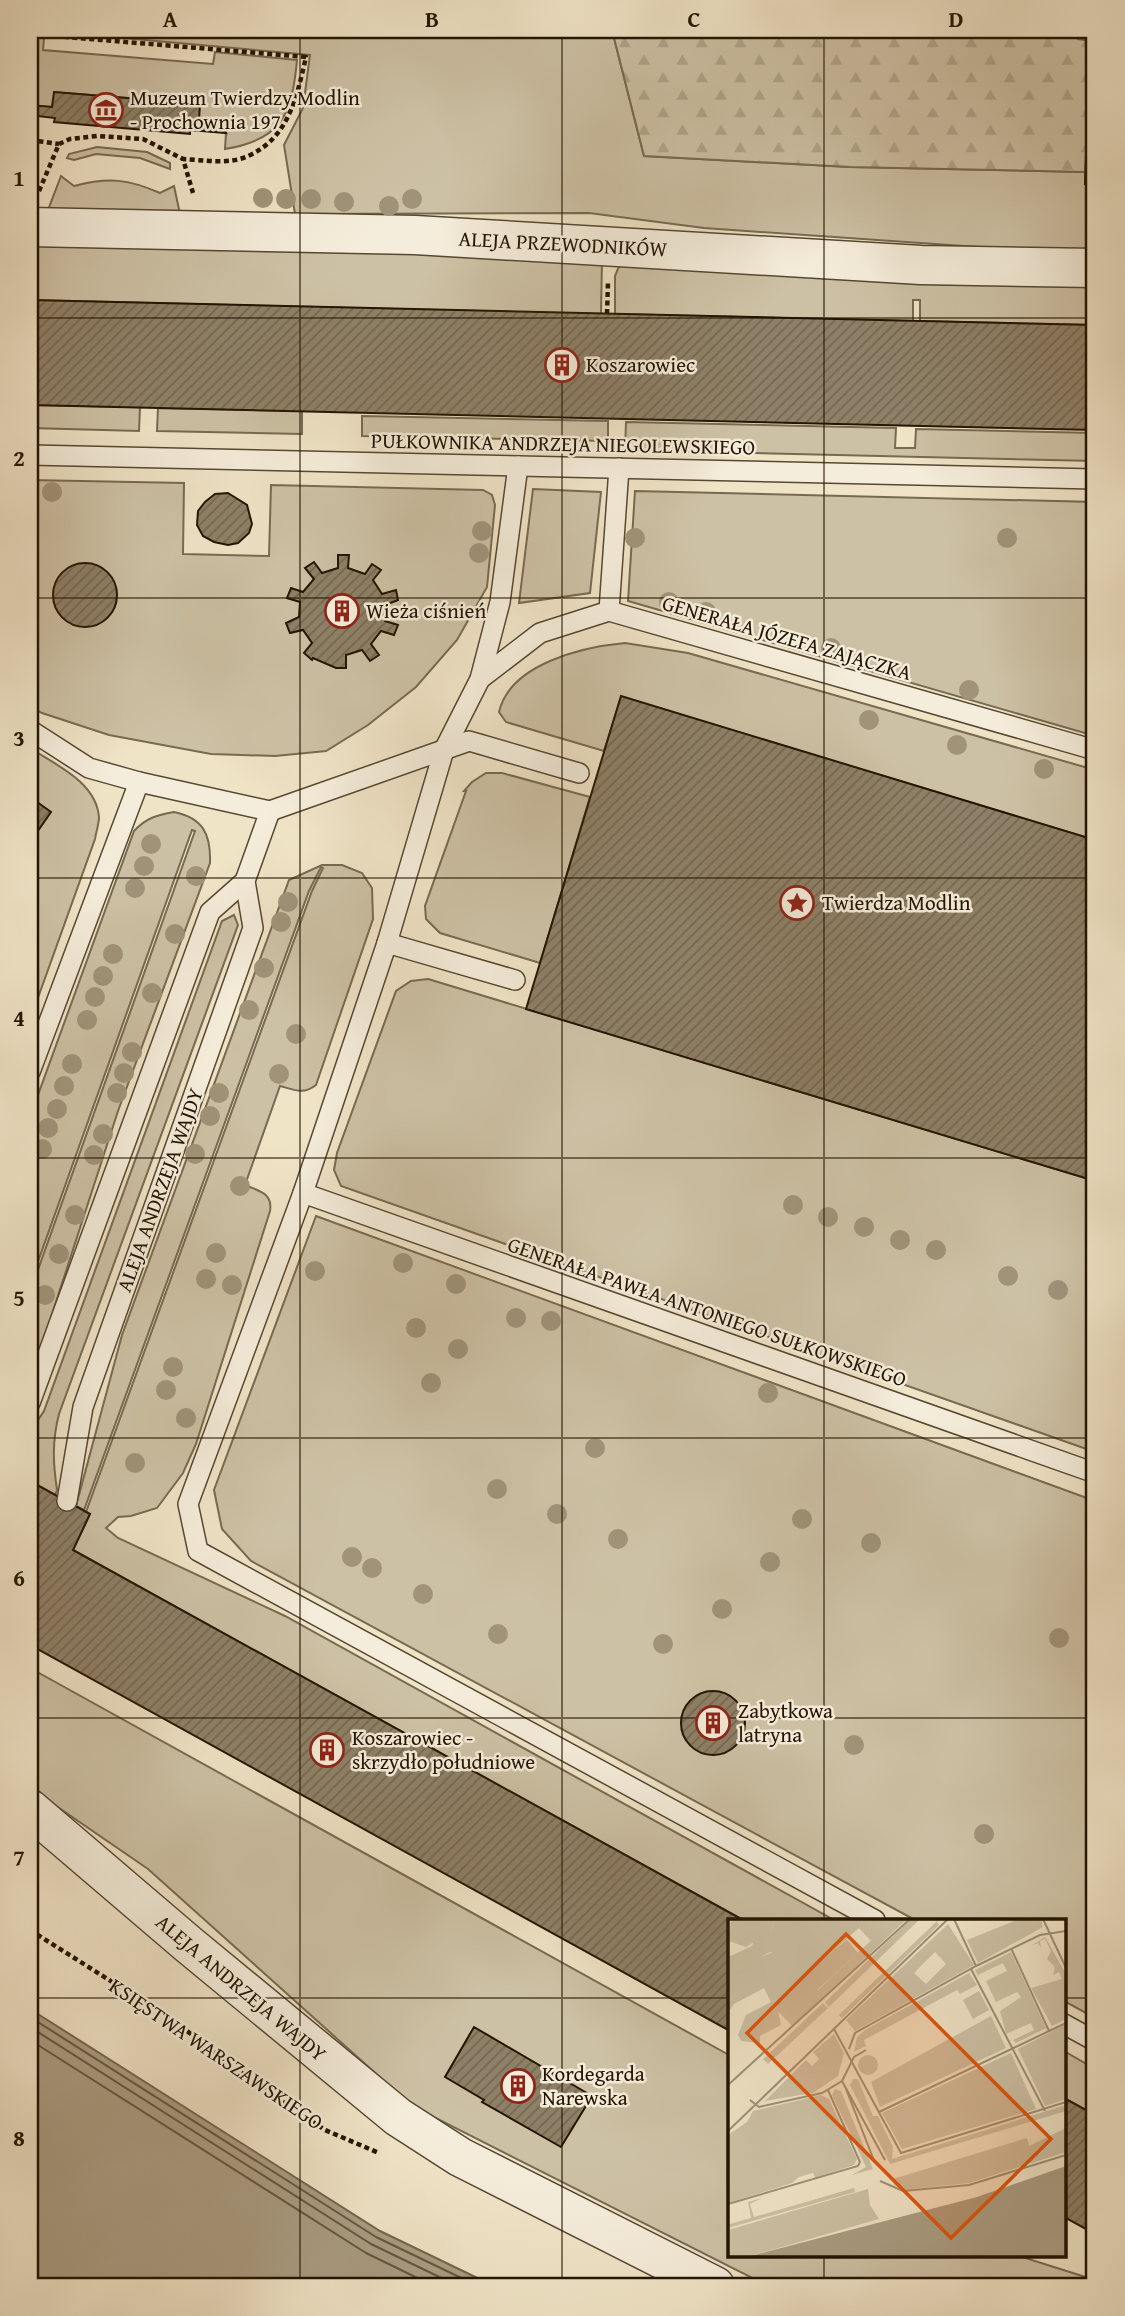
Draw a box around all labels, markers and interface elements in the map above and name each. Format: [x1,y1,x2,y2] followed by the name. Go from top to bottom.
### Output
[163,2,178,35] text: A
[425,2,439,35] text: B
[687,2,701,35] text: C
[949,2,964,35] text: D
[130,82,360,137] place label: Muzeum Twierdzy Modlin - Prochownia 197
[87,91,125,129] museum icon: Muzeum Twierdzy Modlin - Prochownia 197
[13,161,25,194] text: 1
[458,223,668,264] street label: ALEJA PRZEWODNIKÓW
[543,346,581,384] building icon: Koszarowiec
[586,349,695,380] place label: Koszarowiec
[371,425,755,462] street label: PUŁKOWNIKA ANDRZEJA NIEGOLEWSKIEGO
[13,441,25,474] text: 2
[659,587,916,688] street label: GENERAŁA JÓZEFA ZAJĄCZKA
[323,592,361,630] building icon: Wieża ciśnień
[366,595,486,626] place label: Wieża ciśnień
[13,721,25,754] text: 3
[778,884,816,922] place icon: Twierdza Modlin
[822,887,971,918] place label: Twierdza Modlin
[13,1001,25,1034] text: 4
[108,1083,211,1296] street label: ALEJA ANDRZEJA WAJDY
[504,1229,911,1395] street label: GENERAŁA PAWŁA ANTONIEGO SUŁKOWSKIEGO
[13,1281,25,1314] text: 5
[13,1561,25,1594] text: 6
[738,1695,833,1750] place label: Zabytkowa latryna
[694,1704,732,1742] building icon: Zabytkowa latryna
[352,1722,535,1777] place label: Koszarowiec - skrzydło południowe
[308,1731,346,1769] building icon: Koszarowiec - skrzydło południowe
[13,1841,25,1874] text: 7
[149,1907,334,2069] street label: ALEJA ANDRZEJA WAJDY
[728,1919,1066,2256] inset map
[103,1970,329,2137] street label: KSIĘSTWA WARSZAWSKIEGO
[542,2058,645,2113] place label: Kordegarda Narewska
[499,2067,537,2105] building icon: Kordegarda Narewska
[13,2121,25,2154] text: 8

